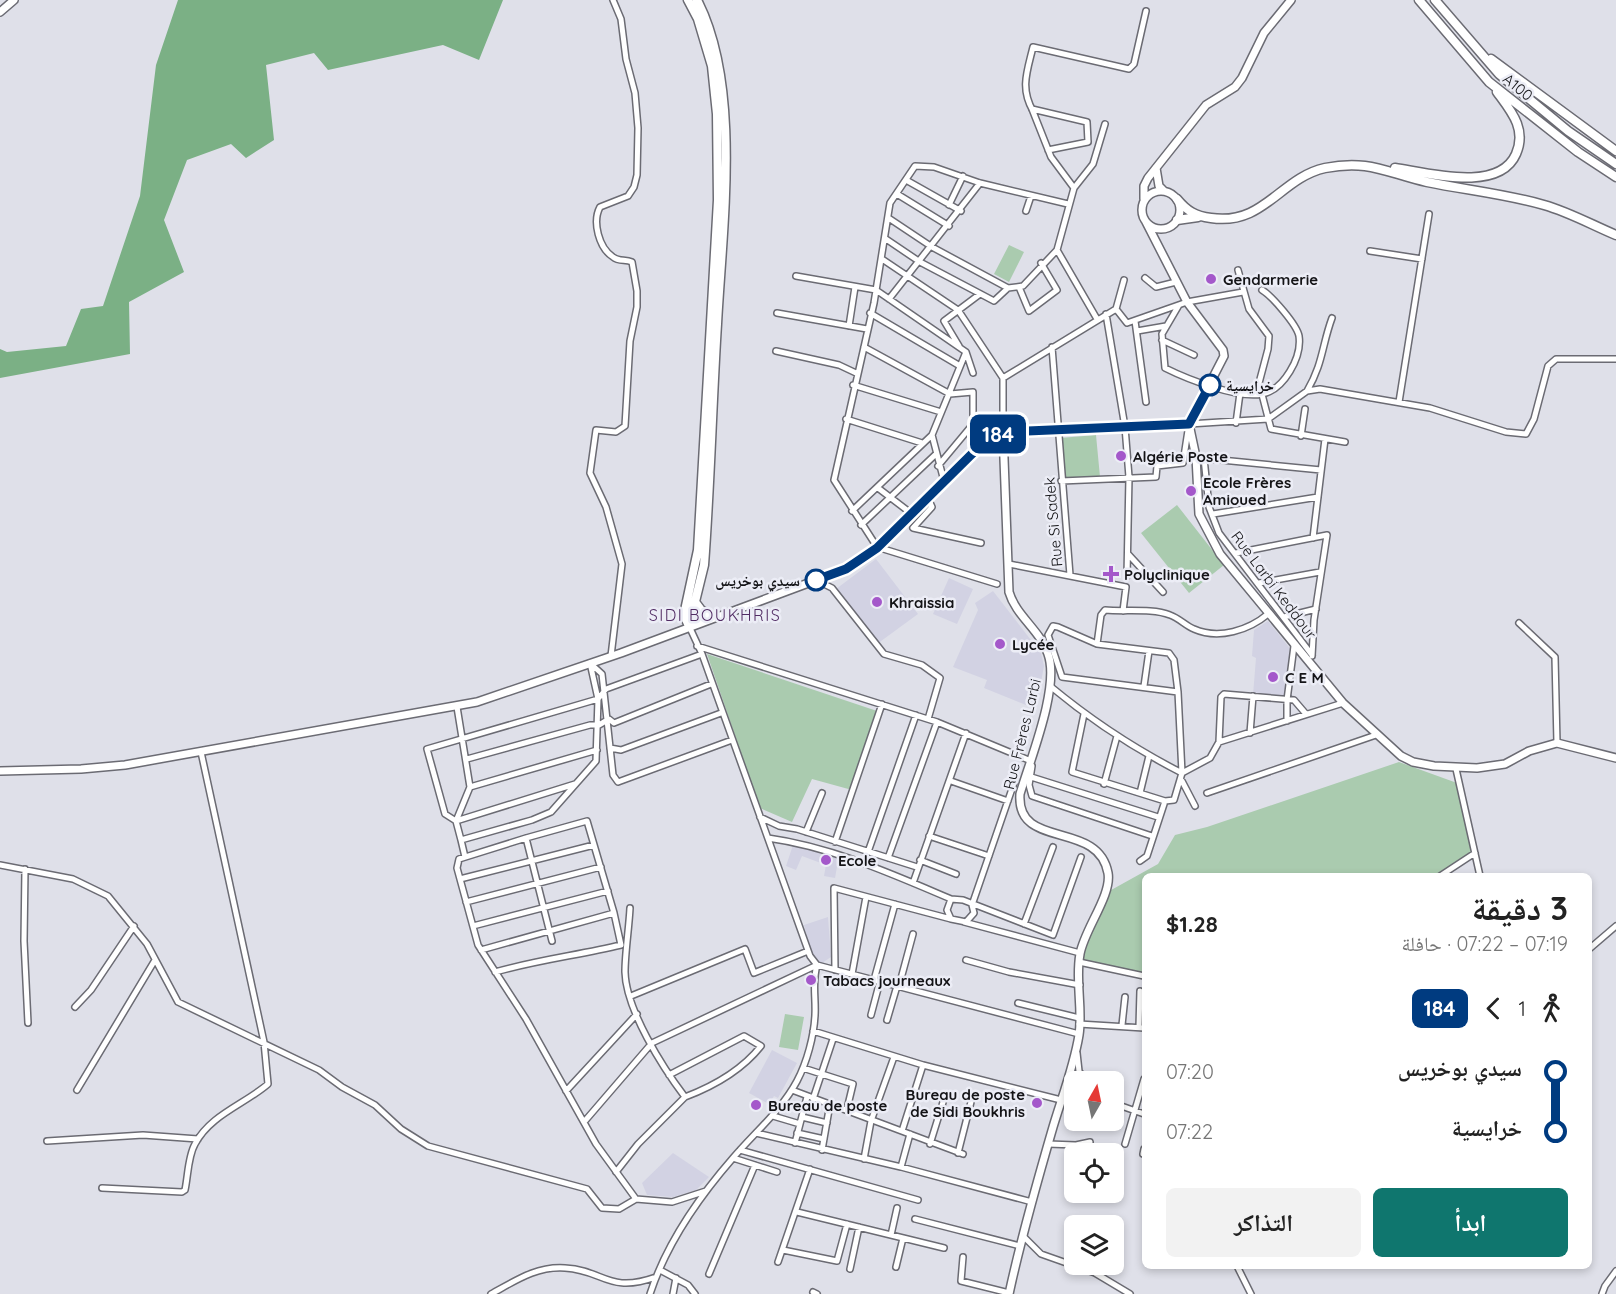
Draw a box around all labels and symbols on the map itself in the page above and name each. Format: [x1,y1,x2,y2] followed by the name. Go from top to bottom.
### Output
[1499,69,1537,105] street label: A100
[1223,270,1318,289] place label: Gendarmerie
[1204,272,1218,286] marker: Gendarmerie
[1199,374,1221,396] marker: خرايسية
[1226,376,1274,395] place label: خرايسية
[964,414,1032,454] line badge: 184
[1133,447,1228,466] place label: Algérie Poste
[1114,449,1128,463] marker: Algérie Poste
[1203,473,1291,509] place label: Ecole Frères Amioued
[1040,476,1066,568] street label: Rue Si Sadek
[1184,484,1198,498] marker: Ecole Frères Amioued
[1227,527,1321,643] street label: Rue Larbi Keddour
[1102,565,1120,583] marker: Polyclinique
[1124,565,1210,584] place label: Polyclinique
[805,569,827,591] marker: سيدي بوخريس
[715,571,800,592] place label: سيدي بوخريس
[889,593,954,612] place label: Khraissia
[870,595,884,609] marker: Khraissia
[649,605,781,625] district label: SIDI BOUKHRIS
[1012,635,1054,654] place label: Lycée
[993,637,1007,651] marker: Lycée
[1285,668,1324,687] place label: C E M
[1266,670,1280,684] marker: C E M
[999,677,1045,791] street label: Rue Frères Larbi
[838,851,877,870] place label: Ecole
[819,853,833,867] marker: Ecole
[823,971,951,990] place label: Tabacs journeaux
[804,973,818,987] marker: Tabacs journeaux
[1064,1071,1124,1131] north arrow
[906,1085,1025,1121] place label: Bureau de poste de Sidi Boukhris
[768,1096,888,1115] place label: Bureau de poste
[1030,1096,1044,1110] marker: Bureau de poste de Sidi Boukhris
[749,1098,763,1112] marker: Bureau de poste

